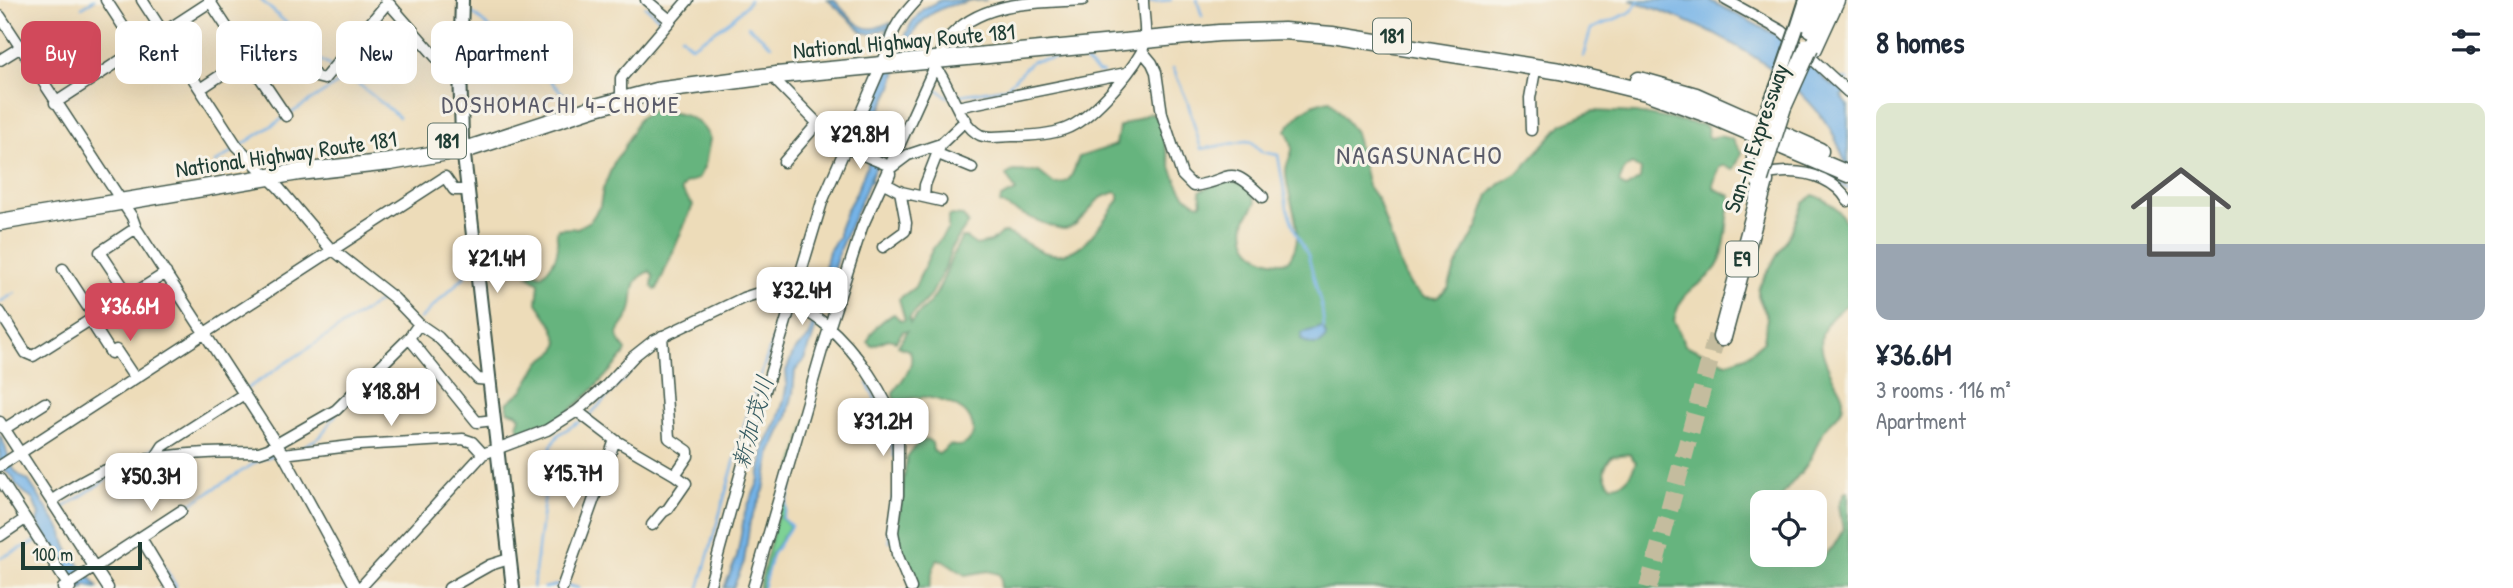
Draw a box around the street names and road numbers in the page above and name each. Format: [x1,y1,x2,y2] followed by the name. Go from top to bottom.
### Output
[792,15,1016,66] street label: National Highway Route 181
[1373,19,1411,54] road number: 181
[1716,59,1796,217] street label: San-In Expressway
[173,123,398,184] street label: National Highway Route 181
[428,124,466,158] road number: 181
[1726,242,1758,276] road number: E9

